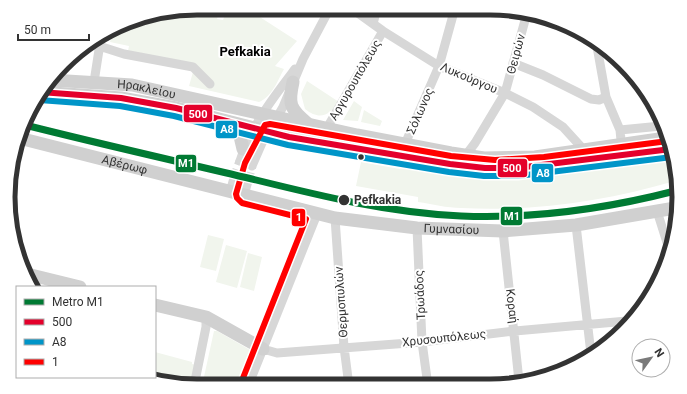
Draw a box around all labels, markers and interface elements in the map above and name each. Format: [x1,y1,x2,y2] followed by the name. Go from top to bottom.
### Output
[18,16,89,42] scale bar
[24,23,51,37] text: 50 m
[504,32,528,76] street label: Θειρών
[326,37,384,123] street label: Αργυρουπόλεως
[219,44,271,59] district label: Pefkakia
[438,60,500,96] street label: Λυκούργου
[117,77,177,101] street label: Ηρακλείου
[404,86,436,136] street label: Σόλωνος
[183,104,213,123] line badge: 500
[189,108,207,121] text: 500
[215,120,238,139] line badge: A8
[220,123,234,136] text: A8
[100,152,149,177] street label: Αβέρωφ
[356,152,366,162] unlabelled marker
[175,154,197,173] line badge: Μ1
[178,157,194,170] text: Μ1
[497,158,528,178] line badge: 500
[503,162,521,175] text: 500
[531,163,554,183] line badge: A8
[536,167,550,180] text: A8
[337,193,351,207] marker: Pefkakia
[354,193,402,207] place label: Pefkakia
[500,206,523,226] line badge: Μ1
[291,208,306,227] line badge: 1
[504,210,520,223] text: Μ1
[296,211,302,224] text: 1
[423,221,479,237] street label: Γυμνασίου
[332,266,350,338] street label: Θερμοπυλών
[412,270,428,320] street label: Τρωάδος
[16,286,156,378] legend
[503,288,521,324] street label: Κοραή
[52,295,104,309] text: Metro Μ1
[52,315,72,329] text: 500
[401,327,487,349] street label: Χρυσουπόλεως
[52,335,67,349] text: A8
[631,338,671,378] north arrow
[651,346,667,360] text: N
[52,355,59,369] text: 1

